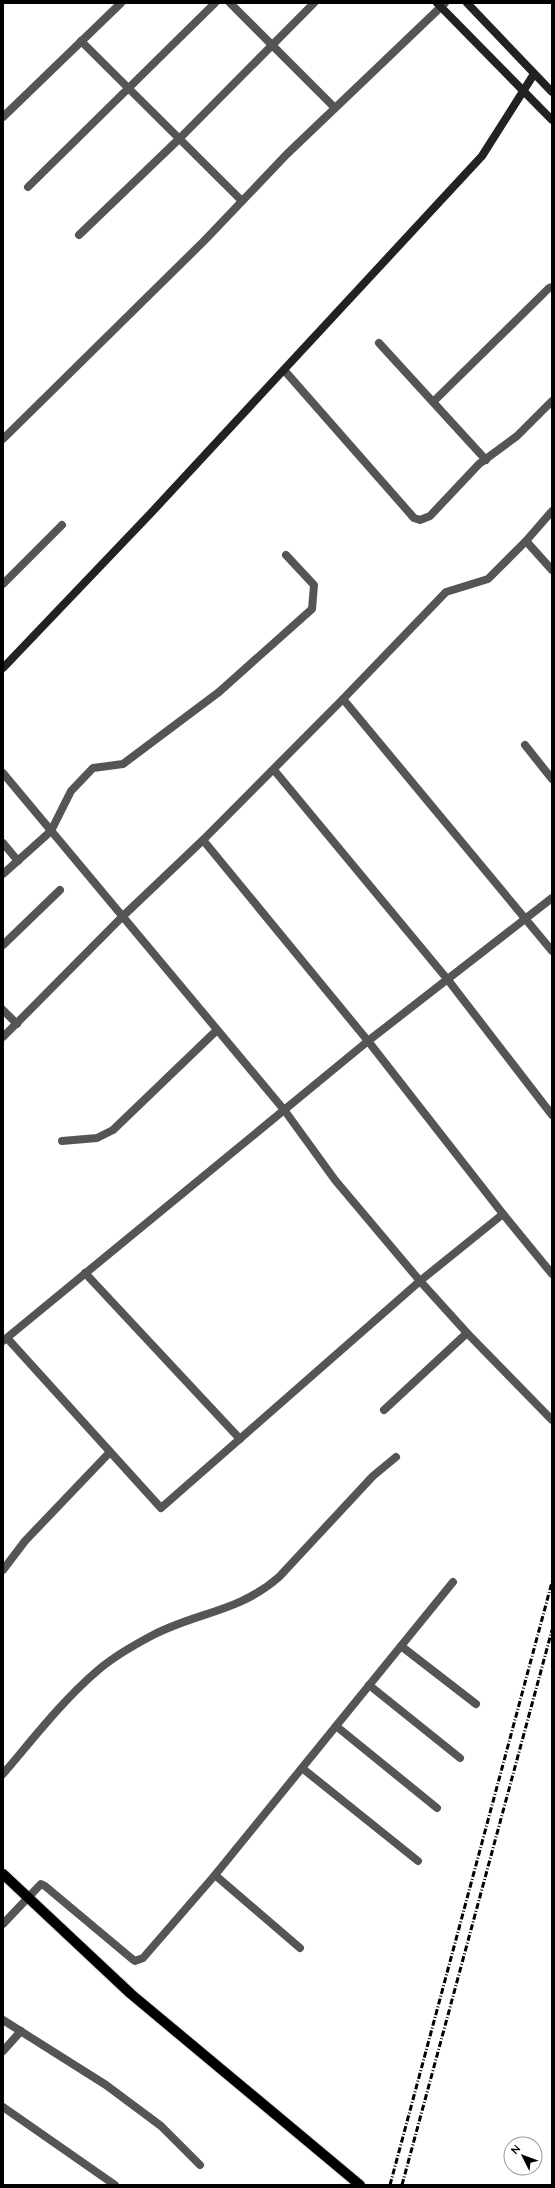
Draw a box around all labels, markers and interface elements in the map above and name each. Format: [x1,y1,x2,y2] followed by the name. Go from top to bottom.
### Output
[503,2136,543,2176] north arrow
[508,2142,523,2157] text: N

